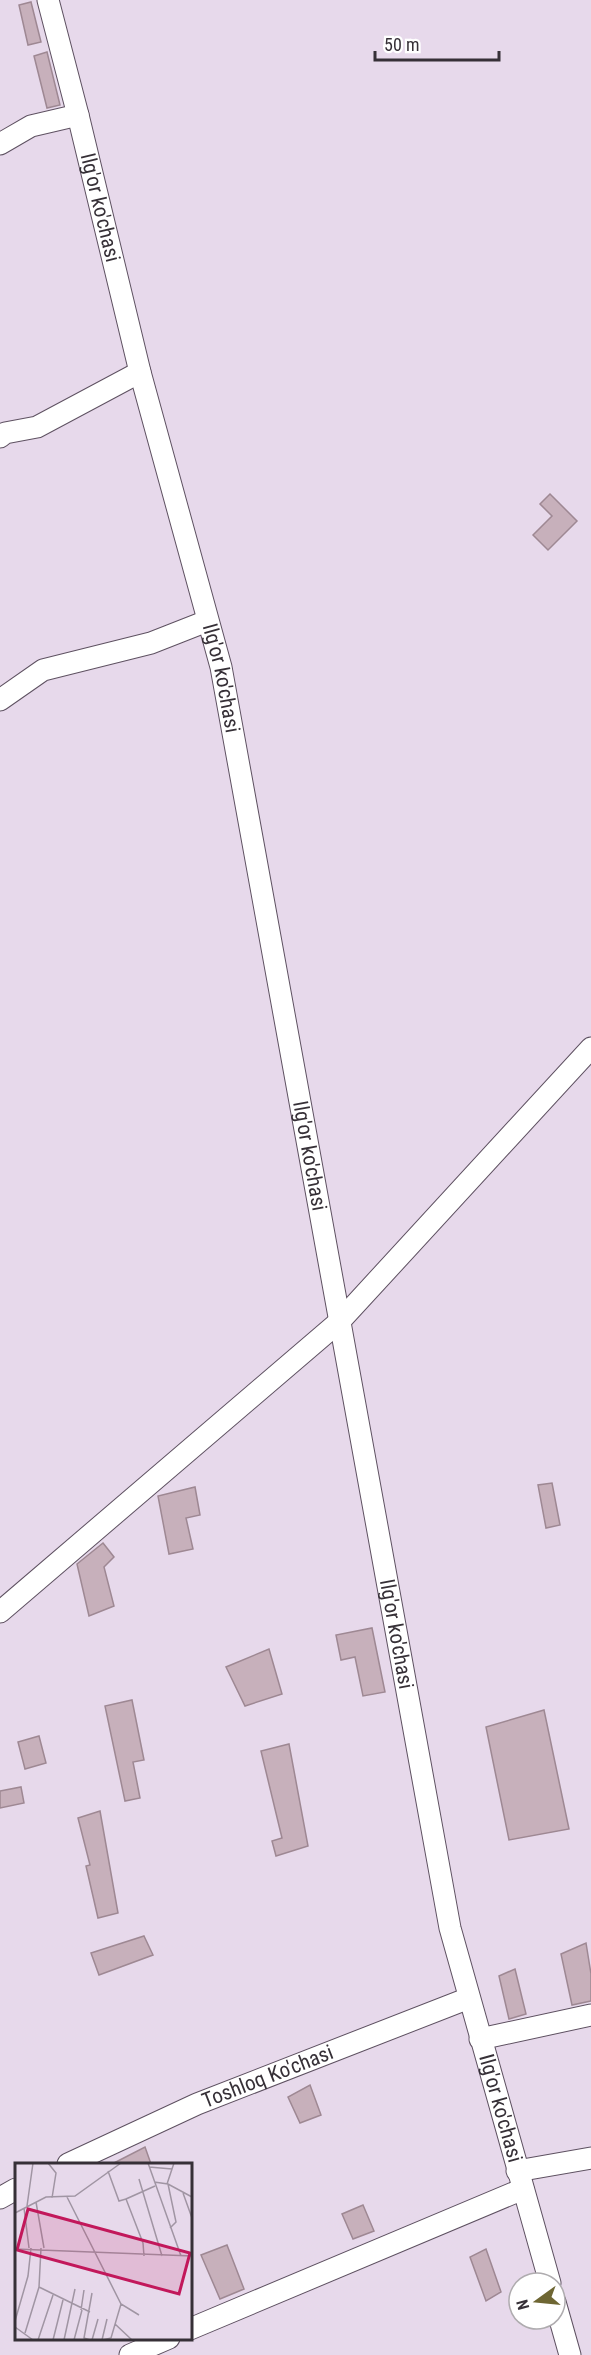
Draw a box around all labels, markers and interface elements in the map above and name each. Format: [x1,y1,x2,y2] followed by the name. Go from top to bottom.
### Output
[375,24,500,62] scale bar
[384,34,419,55] text: 50 m
[76,151,125,264] street label: Ilg'or ko'chasi
[198,621,245,735] street label: Ilg'or ko'chasi
[288,1099,332,1213] street label: Ilg'or ko'chasi
[375,1577,418,1691] street label: Ilg'or ko'chasi
[199,2040,337,2113] street label: Toshloq Ko'chasi
[474,2051,527,2165] street label: Ilg'or ko'chasi
[15,2163,192,2340] inset map
[507,2271,567,2331] north arrow
[513,2298,533,2312] text: N

